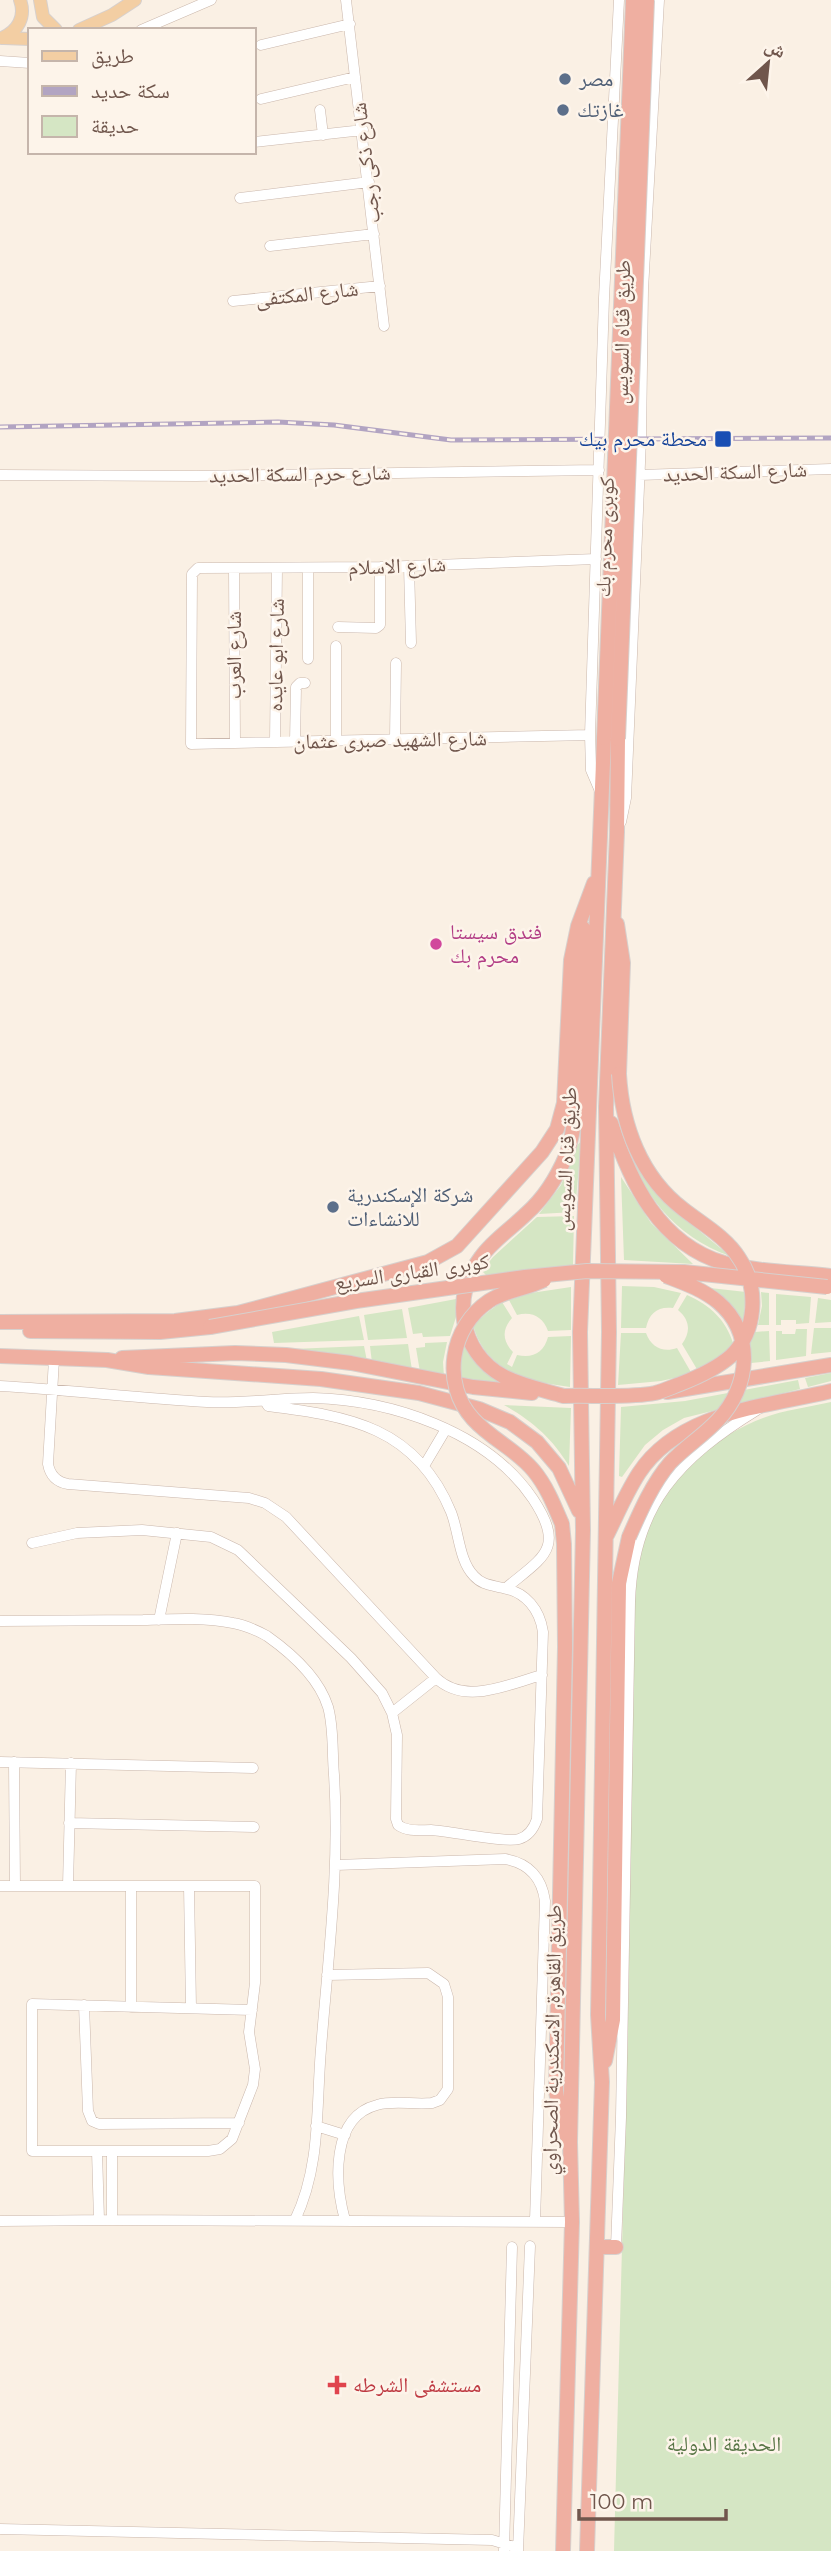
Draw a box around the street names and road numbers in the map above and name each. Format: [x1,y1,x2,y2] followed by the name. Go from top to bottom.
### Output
[346,101,386,225] street label: شارع ذكى رجب
[608,259,636,405] street label: طريق قناه السويس
[254,276,360,312] street label: شارع المكتفى
[663,456,807,488] street label: شارع السكة الحديد
[209,459,391,490] street label: شارع حرم السكة الحديد
[590,476,621,598] street label: كوبرى محرم بك
[347,551,447,582] street label: شارع الاسلام
[262,598,290,712] street label: شارع ابو عايده
[221,611,247,699] street label: شارع العرب
[293,725,487,755] street label: شارع الشهيد صبرى عثمان
[549,1086,583,1232] street label: طريق قناه السويس
[333,1248,491,1296] street label: كوبرى القبارى السريع
[537,1904,571,2176] street label: طريق القاهرة, الاسكندرية الصحراوي

